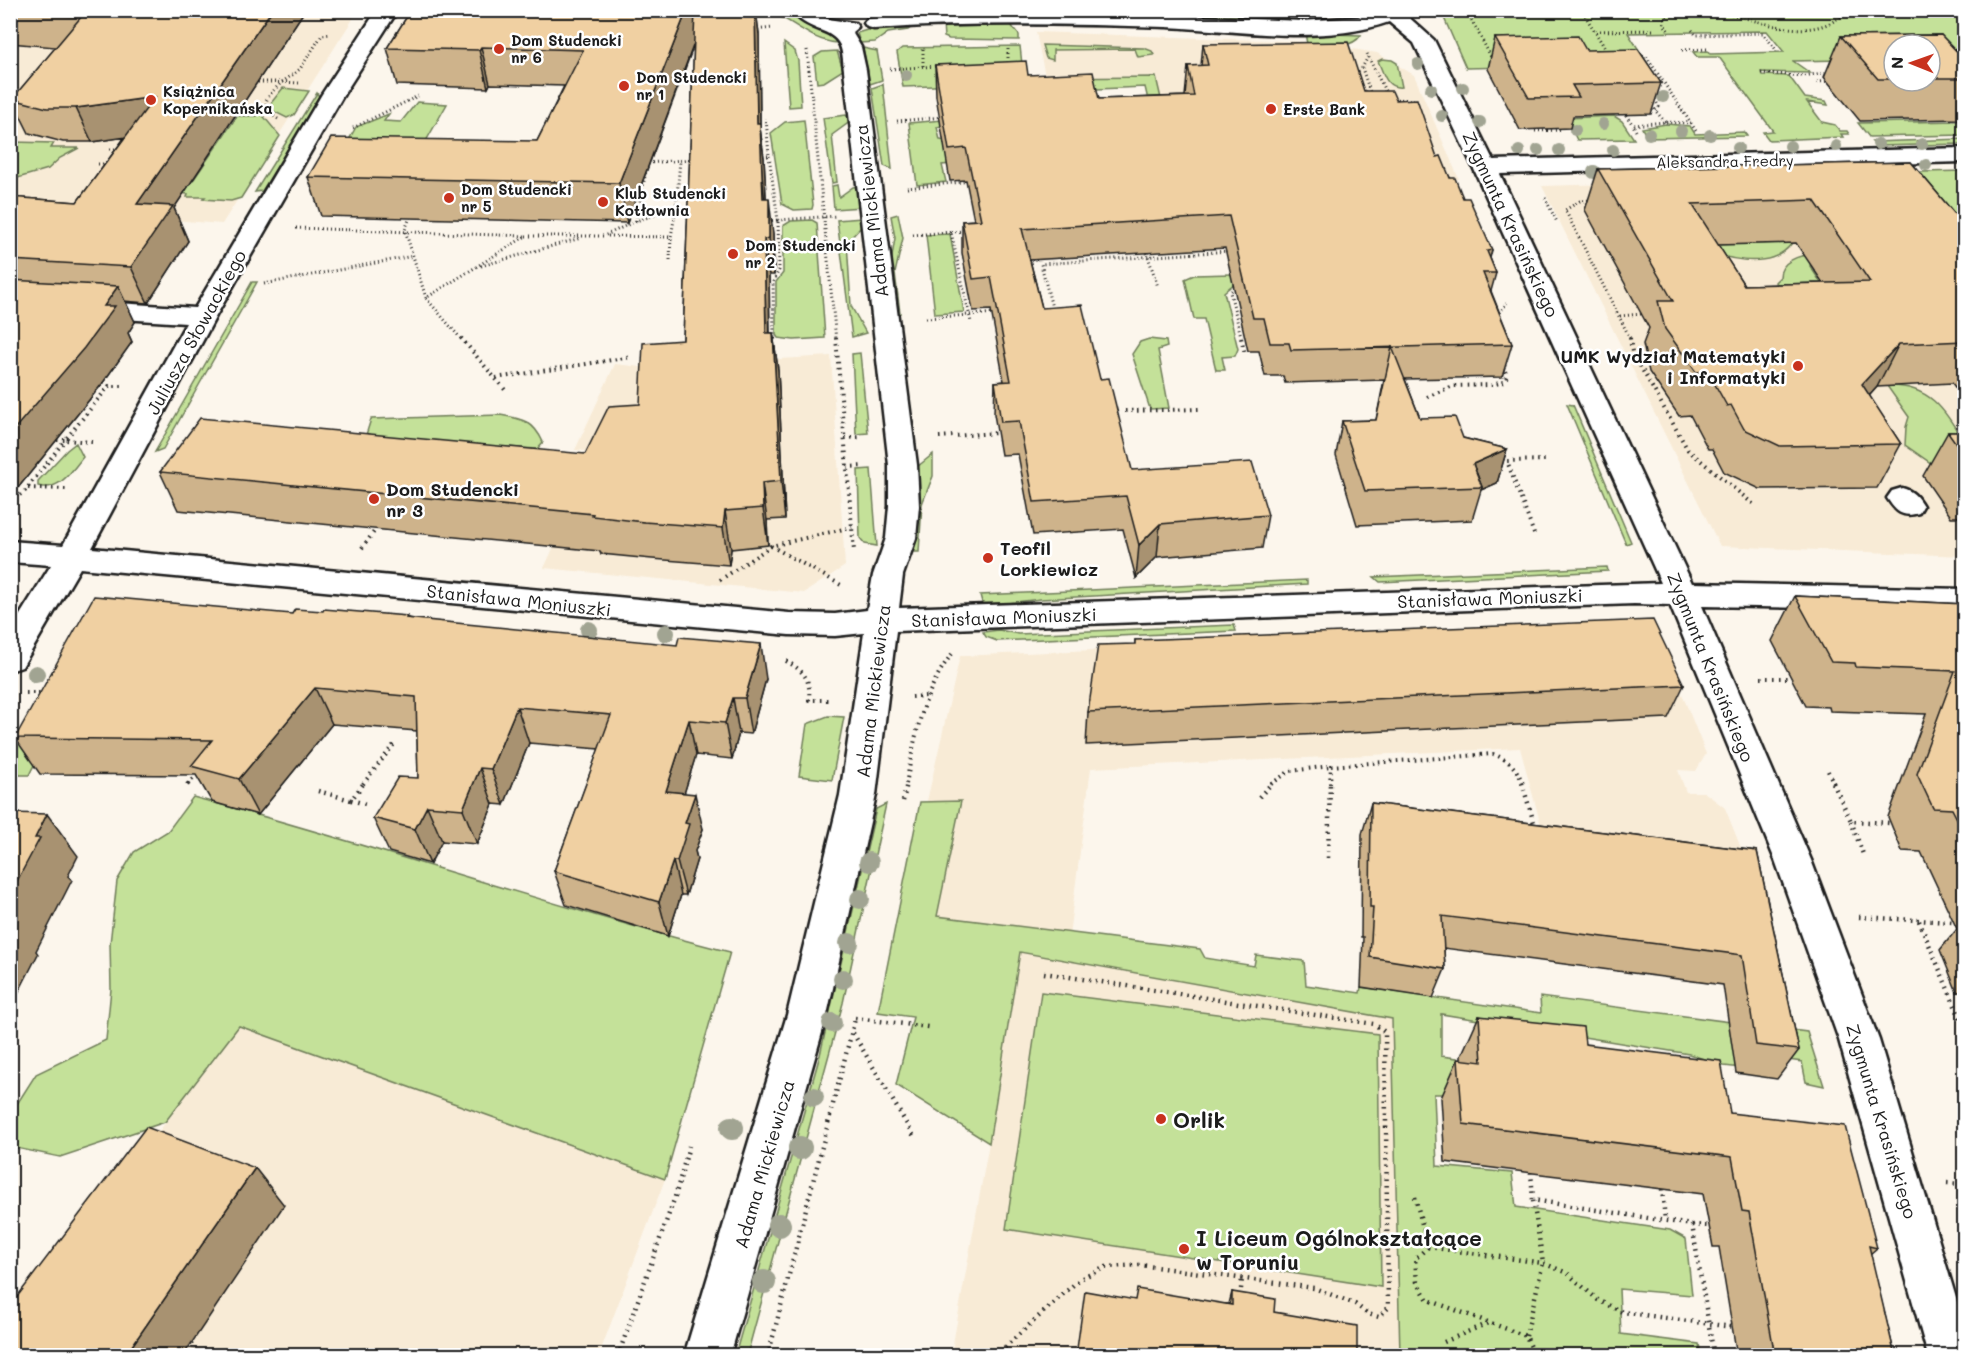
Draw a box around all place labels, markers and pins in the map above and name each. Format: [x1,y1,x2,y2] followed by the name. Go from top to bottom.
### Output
[511,30,622,67] place label: Dom Studencki nr 6
[492,42,506,56] marker: Dom Studencki nr 6
[636,67,747,104] place label: Dom Studencki nr 1
[617,79,631,93] marker: Dom Studencki nr 1
[163,81,273,118] place label: Książnica Kopernikańska
[144,93,158,107] marker: Książnica Kopernikańska
[1283,99,1365,119] place label: Erste Bank
[1264,102,1278,116] marker: Erste Bank
[461,179,572,216] place label: Dom Studencki nr 5
[615,183,726,220] place label: Klub Studencki Kotłownia
[442,191,456,205] marker: Dom Studencki nr 5
[596,195,610,209] marker: Klub Studencki Kotłownia
[745,235,856,272] place label: Dom Studencki nr 2
[726,247,740,261] marker: Dom Studencki nr 2
[1560,344,1786,389] place label: UMK Wydział Matematyki i Informatyki
[1791,359,1805,373] marker: UMK Wydział Matematyki i Informatyki
[386,477,519,522] place label: Dom Studencki nr 3
[367,492,381,506] marker: Dom Studencki nr 3
[1000,536,1098,581] place label: Teofil Lorkiewicz
[981,551,995,565] marker: Teofil Lorkiewicz
[1173,1106,1225,1133] place label: Orlik
[1154,1112,1168,1126] marker: Orlik
[1196,1224,1482,1275] place label: I Liceum Ogólnokształcące w Toruniu
[1177,1242,1191,1256] marker: I Liceum Ogólnokształcące w Toruniu

